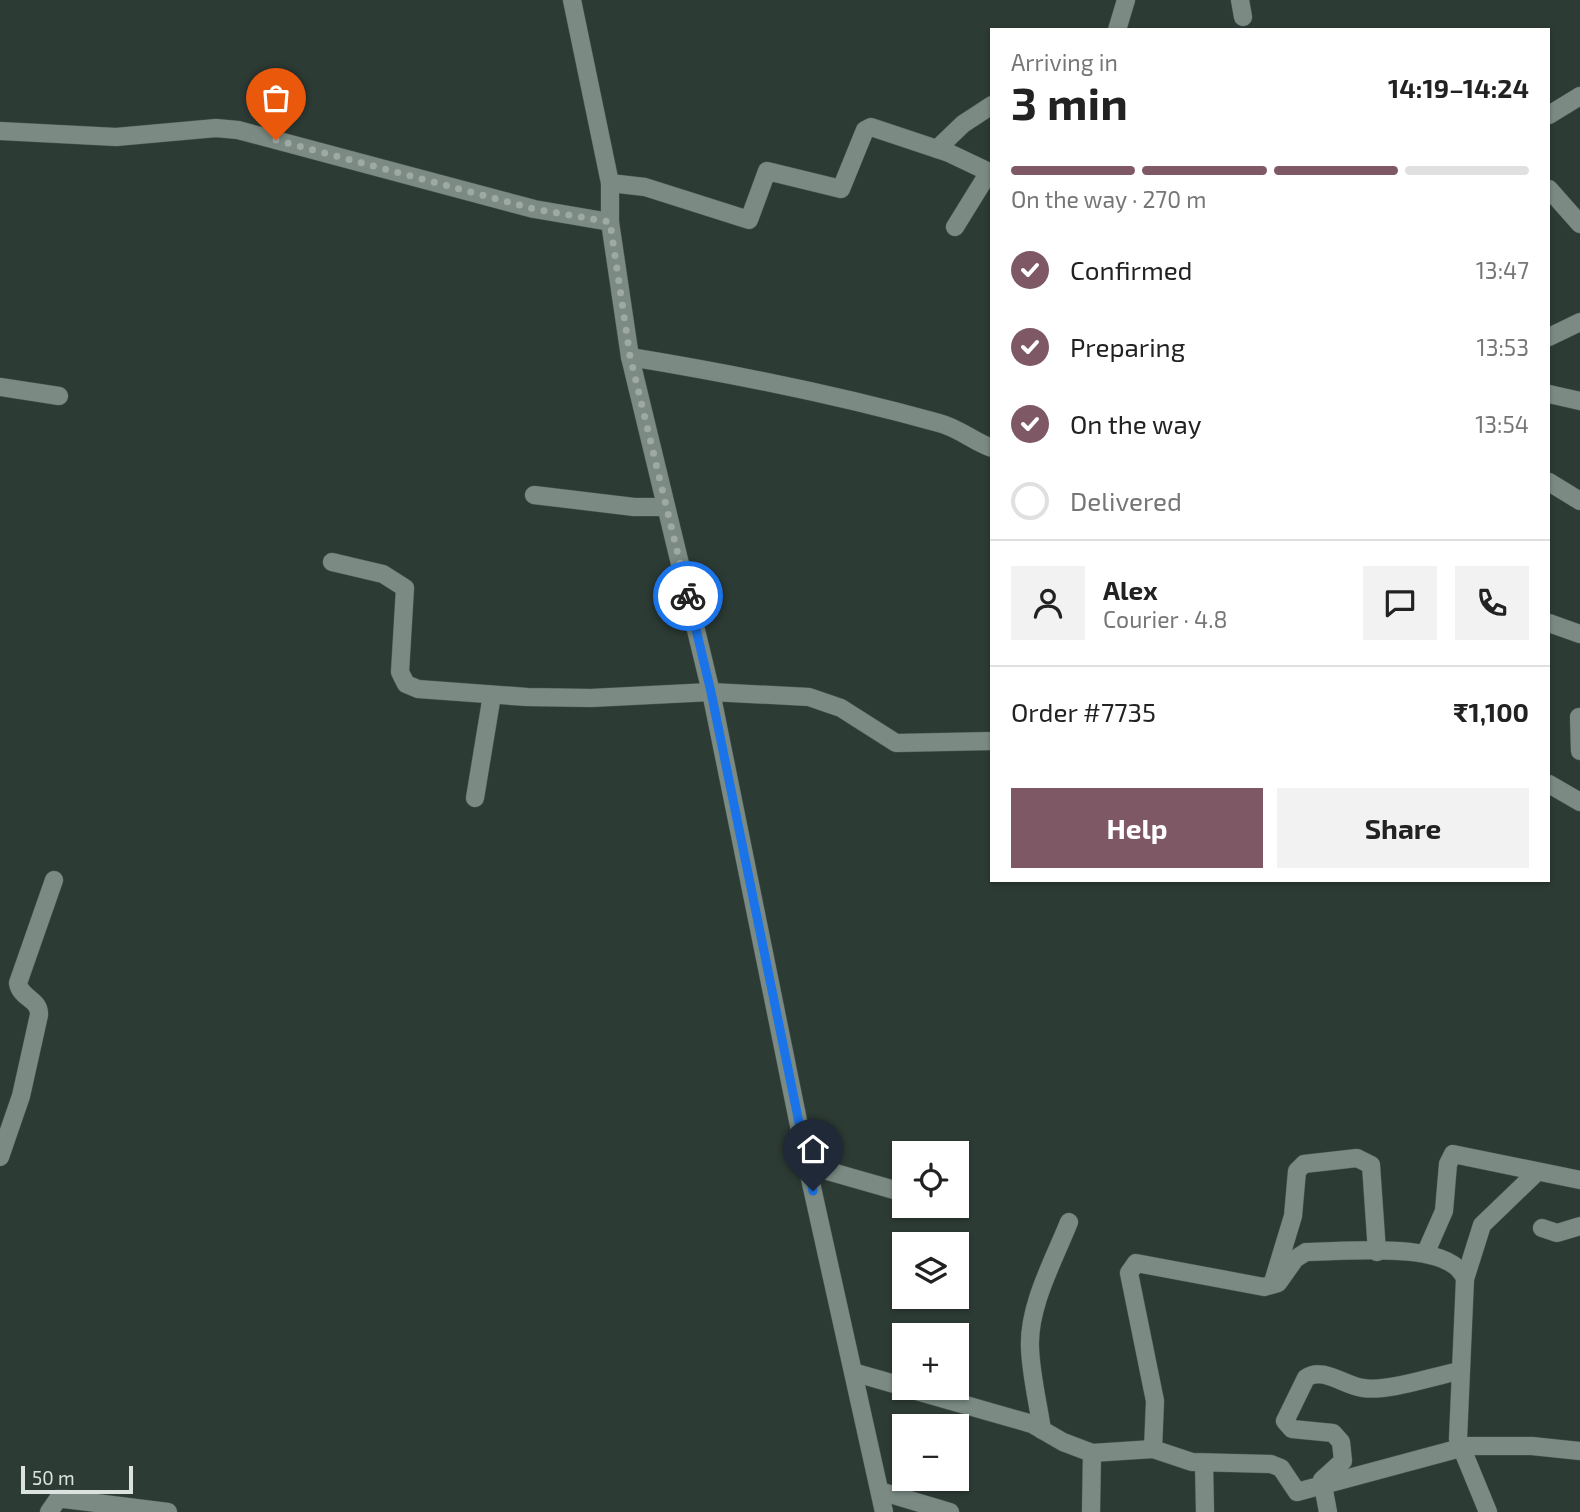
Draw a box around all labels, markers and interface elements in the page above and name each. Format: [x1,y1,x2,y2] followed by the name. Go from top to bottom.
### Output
[1011,48,1118,76] text: Arriving in
[246,68,306,140] pin
[1388,72,1529,103] text: 14:19–14:24
[1011,74,1128,129] text: 3 min
[257,79,295,117] icon: bag
[1011,185,1206,213] text: On the way · 270 m
[1011,251,1049,289] icon: check
[1070,254,1193,285] text: Confirmed
[1476,256,1529,284] text: 13:47
[1011,328,1049,366] icon: check
[1070,331,1185,362] text: Preparing
[1477,333,1529,361] text: 13:53
[1011,405,1049,443] icon: check
[1070,408,1201,439] text: On the way
[1475,410,1529,438] text: 13:54
[1070,485,1182,516] text: Delivered
[653,561,723,631] courier
[1011,566,1085,640] button: person
[1363,566,1437,640] button: chat
[1455,566,1529,640] button: phone
[1103,574,1158,605] text: Alex
[669,577,707,615] icon: bike
[1103,605,1227,633] text: Courier · 4.8
[1011,696,1156,727] text: Order #7735
[1453,696,1529,727] text: ₹1,100
[1011,788,1263,868] button: Help
[1277,788,1529,868] button: Share
[783,1119,843,1191] pin
[794,1130,832,1168] icon: home
[892,1141,969,1491] map controls
[892,1141,969,1218] button: locate
[892,1232,969,1309] button: layers
[892,1323,969,1400] button: +
[892,1414,969,1491] button: −
[21,1463,133,1495] scale bar
[32,1466,75,1489] text: 50 m

